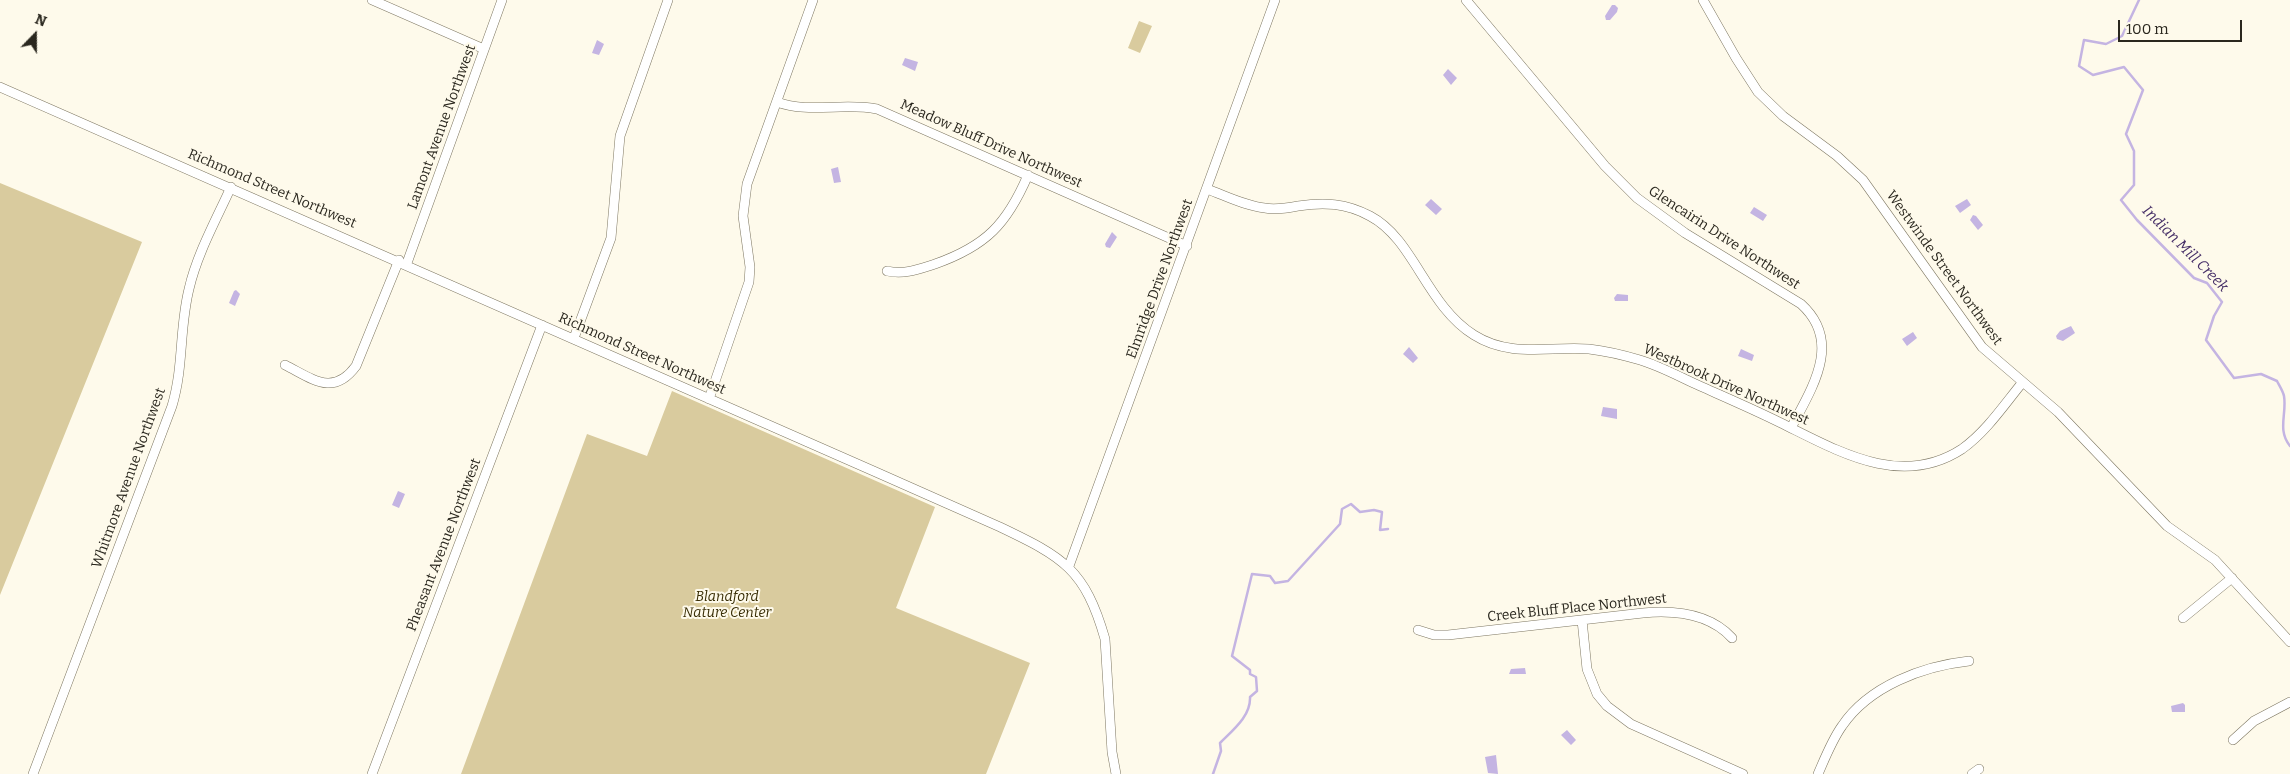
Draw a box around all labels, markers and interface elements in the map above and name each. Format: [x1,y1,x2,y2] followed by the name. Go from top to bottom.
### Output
[10,10,60,60] north arrow
[2120,10,2244,42] scale bar
[33,11,49,31] text: N
[2126,20,2169,38] text: 100 m
[404,42,480,212] street label: Lamont Avenue Northwest
[897,96,1085,192] street label: Meadow Bluff Drive Northwest
[185,146,359,232] street label: Richmond Street Northwest
[1645,183,1803,293] street label: Glencairin Drive Northwest
[1882,188,2006,348] street label: Westwinde Street Northwest
[1123,197,1197,361] street label: Elmridge Drive Northwest
[2138,202,2232,296] water label: Indian Mill Creek
[556,309,728,399] street label: Richmond Street Northwest
[1641,341,1811,429] street label: Westbrook Drive Northwest
[89,386,169,570] street label: Whitmore Avenue Northwest
[403,456,485,634] street label: Pheasant Avenue Northwest
[683,589,771,622] park label: Blandford Nature Center
[1487,590,1667,626] street label: Creek Bluff Place Northwest

